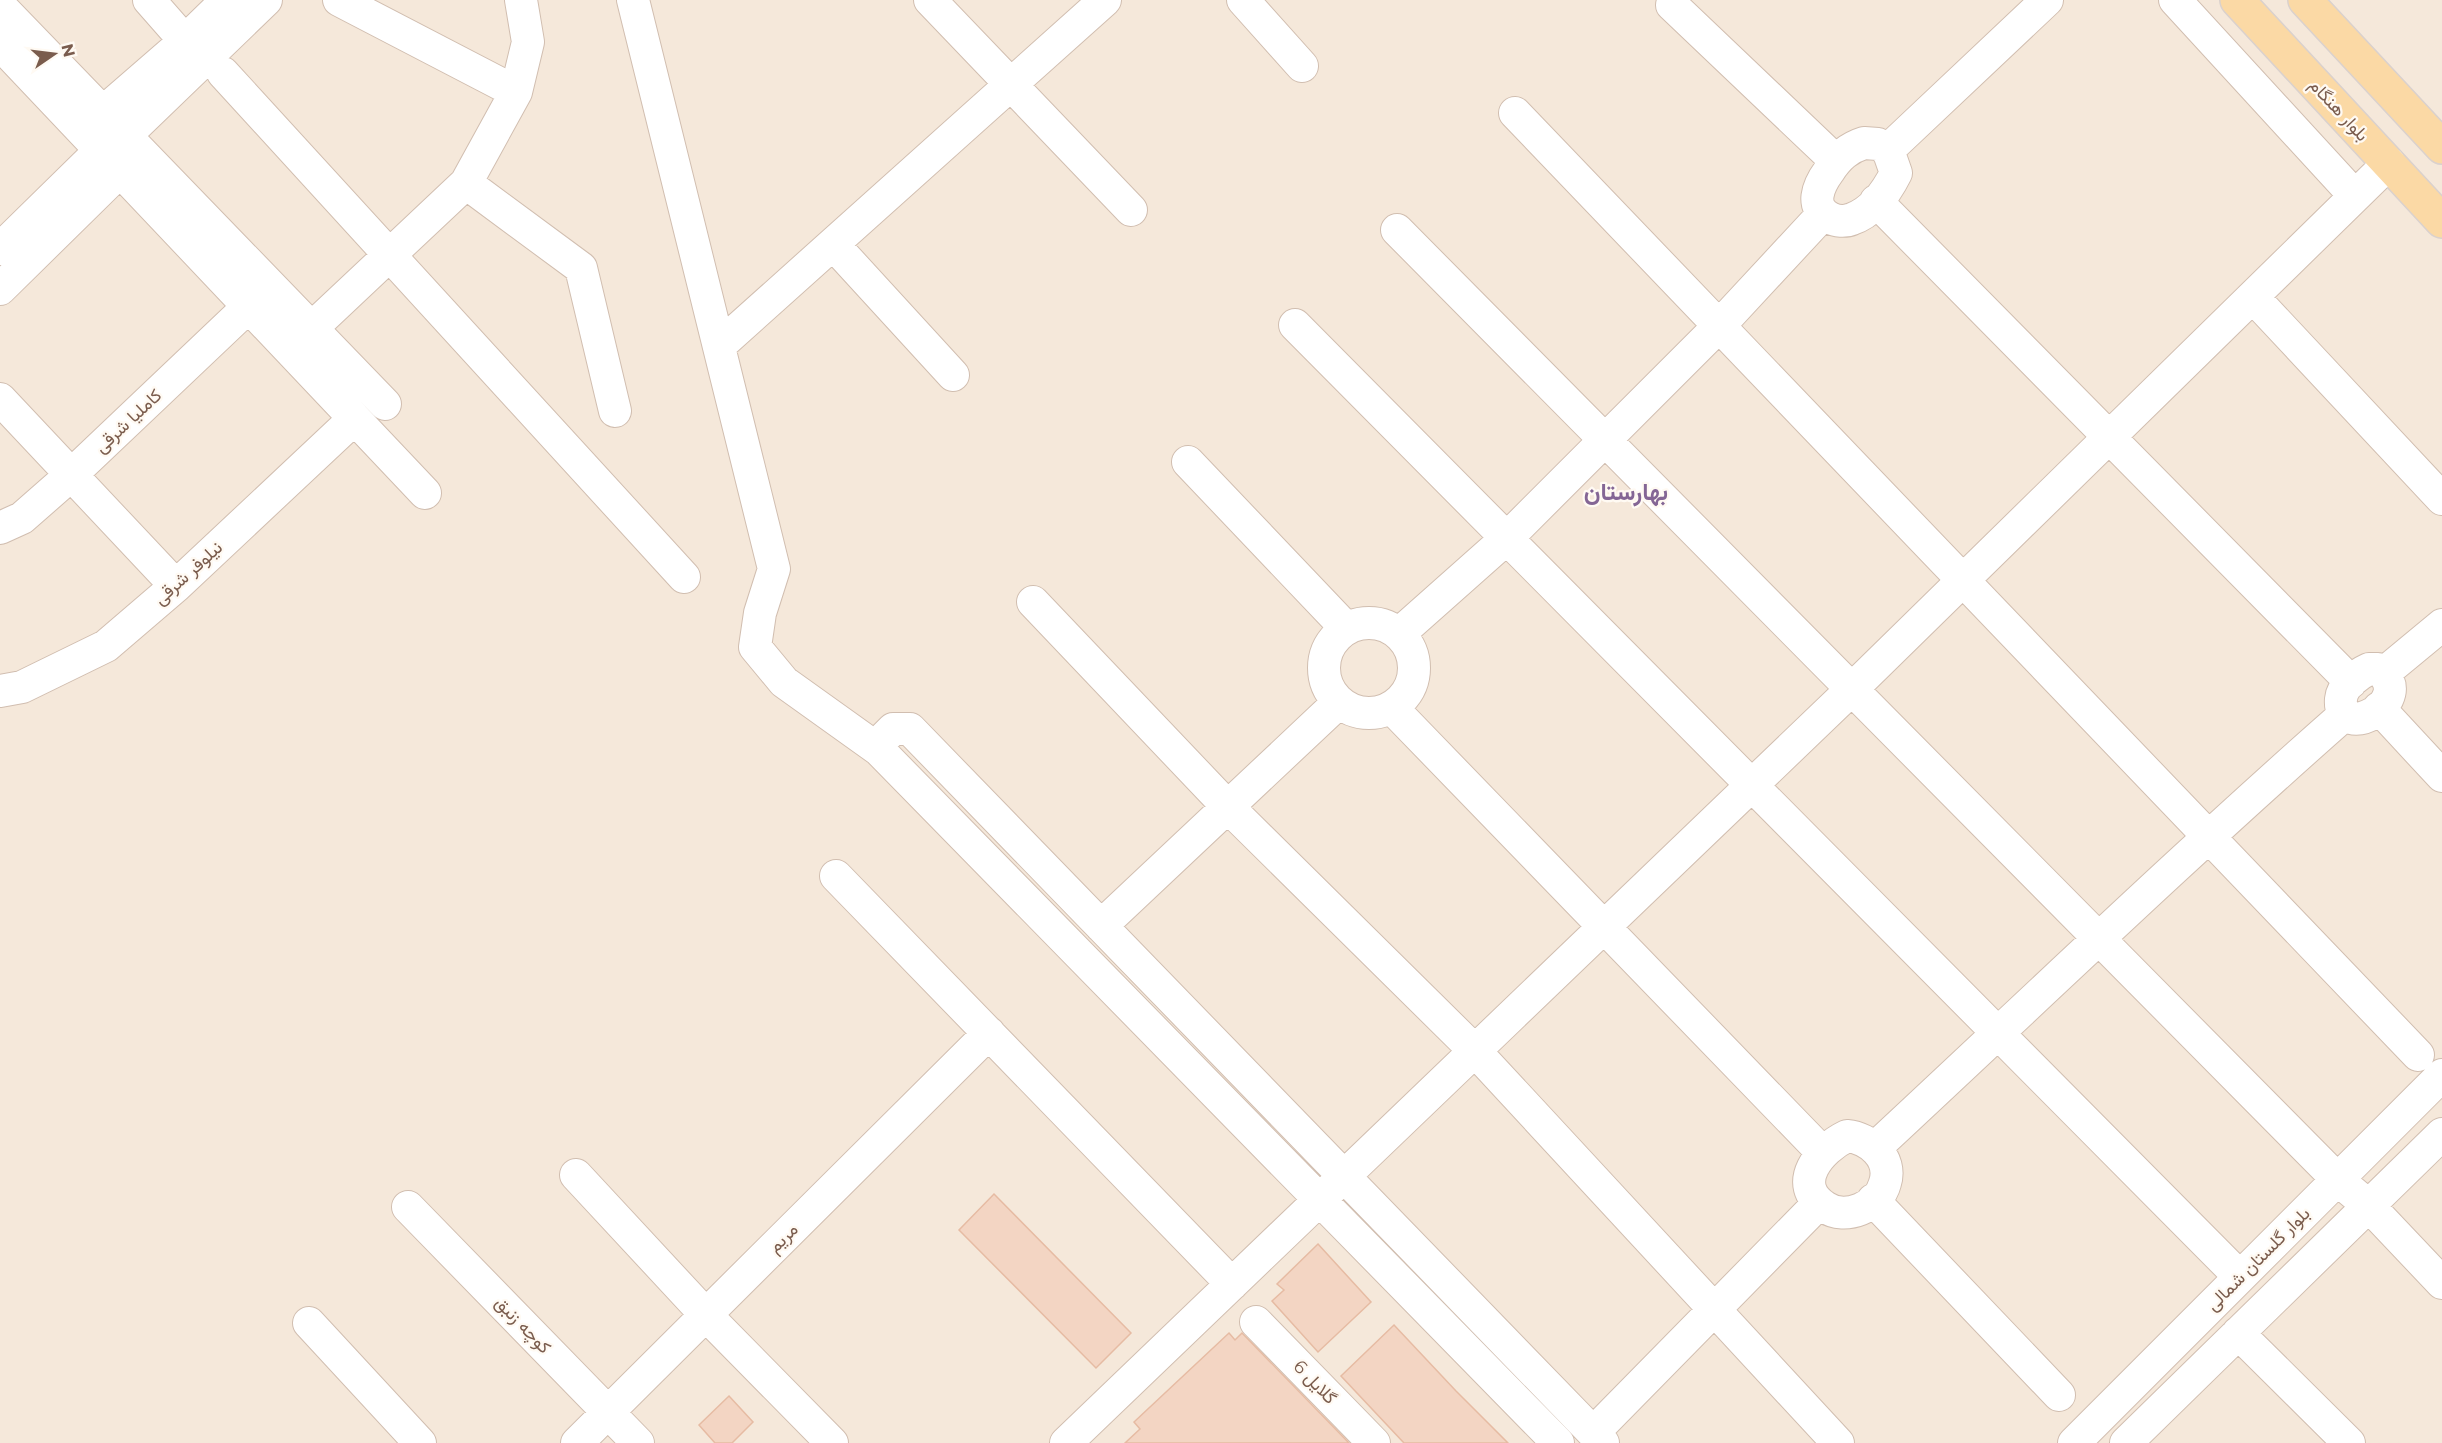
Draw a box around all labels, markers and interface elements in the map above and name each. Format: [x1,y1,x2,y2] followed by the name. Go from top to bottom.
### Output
[24,24,84,84] north arrow
[57,42,79,59] text: N
[2304,74,2373,146] street label: بلوار هنگام
[90,384,166,458] street label: کاملیا شرقی
[1584,477,1668,507] district label: بهارستان
[149,536,227,610] street label: نیلوفر شرقی
[2202,1203,2314,1315] street label: بلوار گلستان شمالی
[763,1218,803,1258] street label: مریم
[490,1292,556,1359] street label: کوچه زنبق
[1289,1355,1341,1409] street label: گلایل 6

